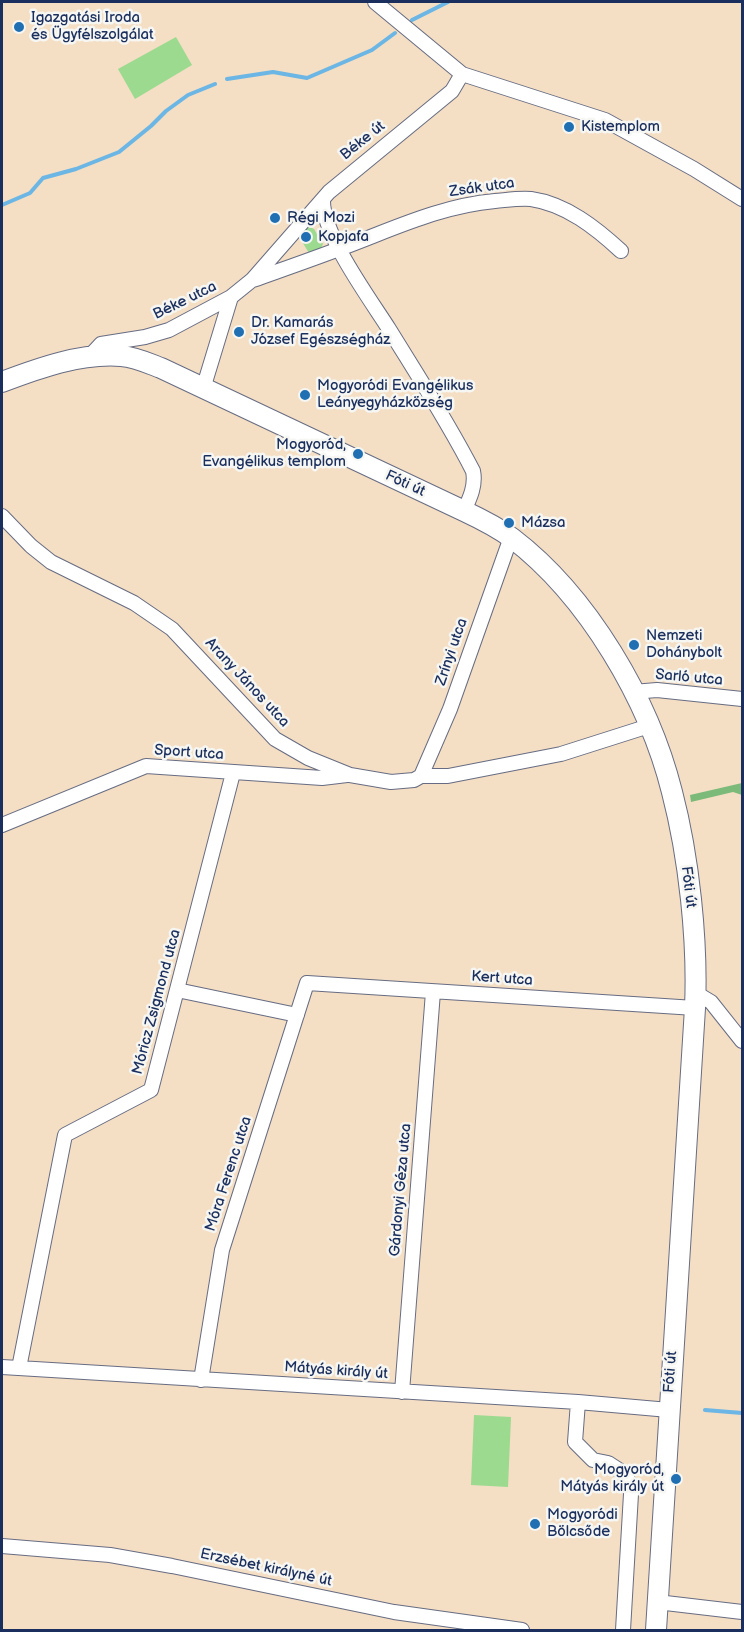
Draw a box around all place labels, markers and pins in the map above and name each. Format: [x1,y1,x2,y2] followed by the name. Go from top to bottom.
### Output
[31,9,154,44] place label: Igazgatási Iroda és Ügyfélszolgálat
[12,20,26,34] marker: Igazgatási Iroda és Ügyfélszolgálat
[581,118,660,136] place label: Kistemplom
[562,120,576,134] marker: Kistemplom
[287,209,355,227] place label: Régi Mozi
[268,211,282,225] marker: Régi Mozi
[318,228,369,246] place label: Kopjafa
[299,230,313,244] marker: Kopjafa
[251,314,390,349] place label: Dr. Kamarás József Egészségház
[232,325,246,339] marker: Dr. Kamarás József Egészségház
[317,377,473,412] place label: Mogyoródi Evangélikus Leányegyházközség
[298,388,312,402] marker: Mogyoródi Evangélikus Leányegyházközség
[202,436,346,471] place label: Mogyoród, Evangélikus templom
[351,447,365,461] marker: Mogyoród, Evangélikus templom
[521,514,566,532] place label: Mázsa
[502,516,516,530] marker: Mázsa
[646,627,722,662] place label: Nemzeti Dohánybolt
[627,638,641,652] marker: Nemzeti Dohánybolt
[560,1461,664,1496] place label: Mogyoród, Mátyás király út
[669,1472,683,1486] marker: Mogyoród, Mátyás király út
[547,1506,618,1541] place label: Mogyoródi Bölcsőde
[528,1517,542,1531] marker: Mogyoródi Bölcsőde

